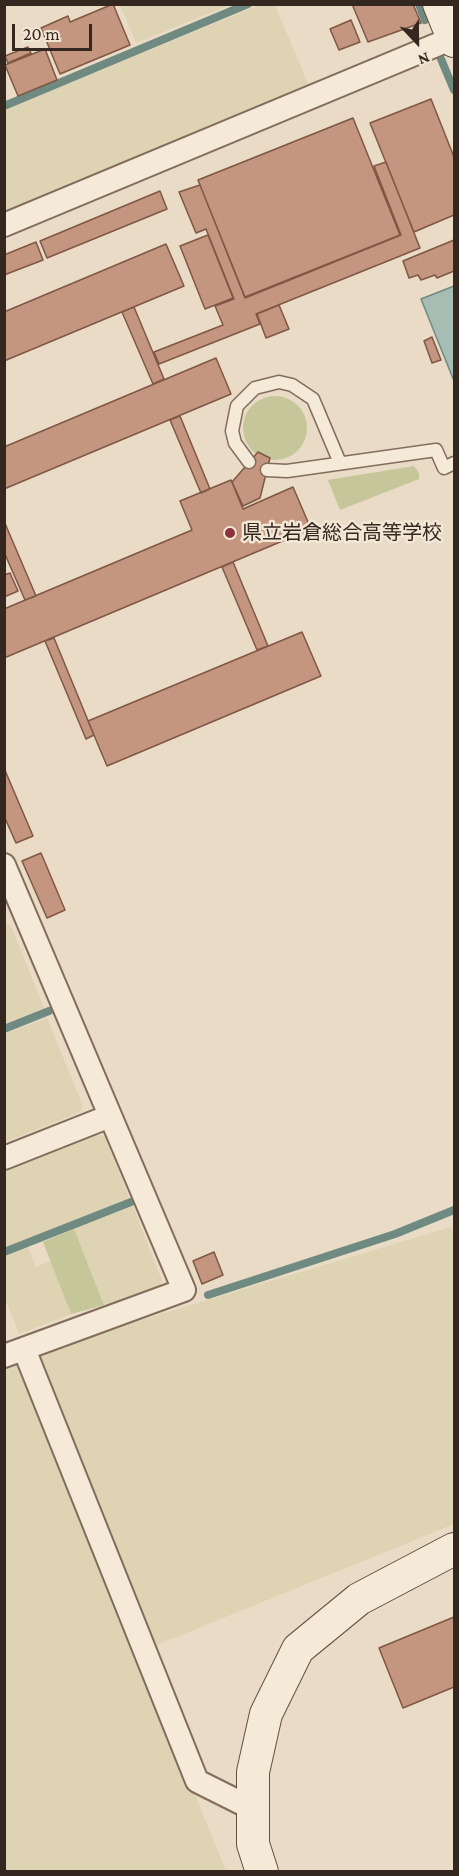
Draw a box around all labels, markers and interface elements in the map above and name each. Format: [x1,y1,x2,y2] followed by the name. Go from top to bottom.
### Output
[15,12,94,50] scale bar
[387,12,447,72] north arrow
[23,24,60,44] text: 20 m
[416,49,432,69] text: N
[242,521,442,545] place label: 県立岩倉総合高等学校
[223,526,237,540] marker: 県立岩倉総合高等学校

